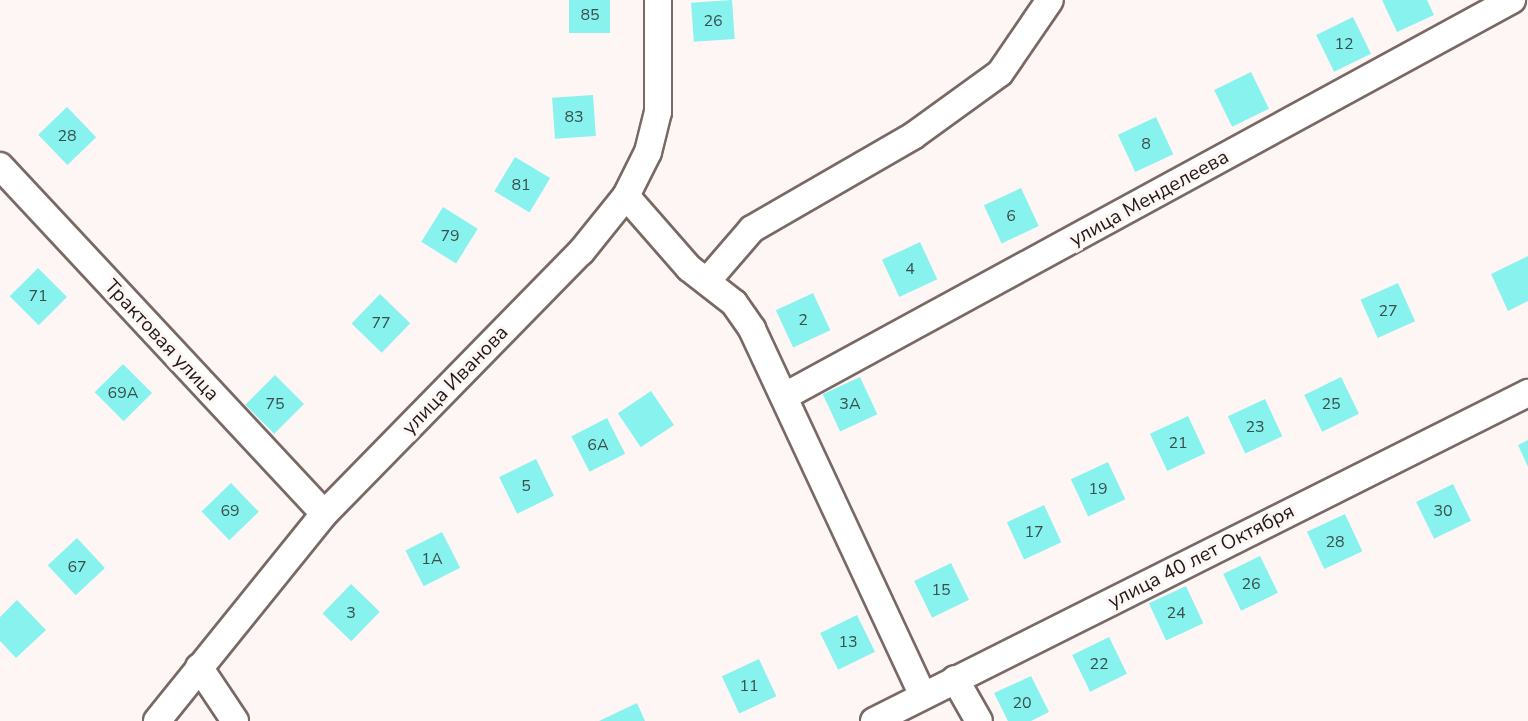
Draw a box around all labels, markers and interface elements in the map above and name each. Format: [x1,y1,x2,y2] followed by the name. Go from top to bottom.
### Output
[580,5,600,25] house number: 85
[703,11,723,31] house number: 26
[1334,34,1354,54] house number: 12
[564,107,584,127] house number: 83
[57,126,77,146] house number: 28
[1141,134,1151,154] house number: 8
[1065,144,1233,252] street label: улица Менделеева
[511,175,531,195] house number: 81
[1006,206,1016,226] house number: 6
[440,226,460,246] house number: 79
[905,259,915,279] house number: 4
[100,274,224,406] street label: Трактовая улица
[28,286,48,306] house number: 71
[1378,301,1398,321] house number: 27
[798,310,808,330] house number: 2
[371,313,391,333] house number: 77
[397,321,513,439] street label: улица Иванова
[108,383,138,403] house number: 69А
[265,394,285,414] house number: 75
[839,394,861,414] house number: 3А
[1321,394,1341,414] house number: 25
[1245,417,1265,437] house number: 23
[1168,433,1188,453] house number: 21
[587,435,609,455] house number: 6А
[521,476,531,496] house number: 5
[1088,479,1108,499] house number: 19
[1104,499,1298,613] street label: улица 40 лет Октября
[220,501,240,521] house number: 69
[1433,501,1453,521] house number: 30
[1024,522,1044,542] house number: 17
[1325,532,1345,552] house number: 28
[421,549,443,569] house number: 1А
[67,557,87,577] house number: 67
[1241,574,1261,594] house number: 26
[931,580,951,600] house number: 15
[346,603,356,623] house number: 3
[1166,603,1186,623] house number: 24
[838,632,858,652] house number: 13
[1089,654,1109,674] house number: 22
[739,676,759,696] house number: 11
[1012,693,1032,713] house number: 20

